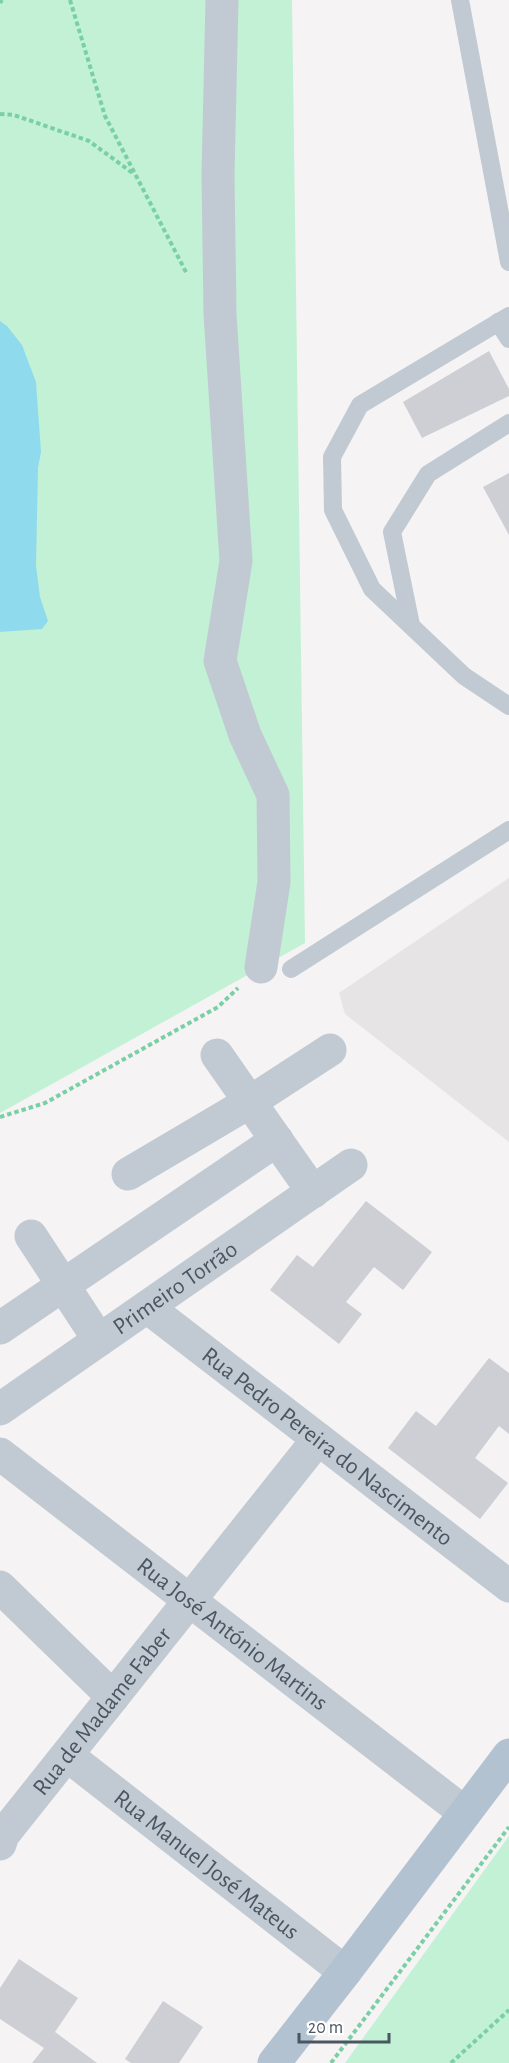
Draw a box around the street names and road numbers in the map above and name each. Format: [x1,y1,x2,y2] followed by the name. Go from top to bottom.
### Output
[109,1237,242,1340] street label: Primeiro Torrão
[197,1343,457,1551] street label: Rua Pedro Pereira do Nascimento
[132,1554,332,1715] street label: Rua José António Martins
[29,1623,176,1800] street label: Rua de Madame Faber
[109,1786,303,1944] street label: Rua Manuel José Mateus

